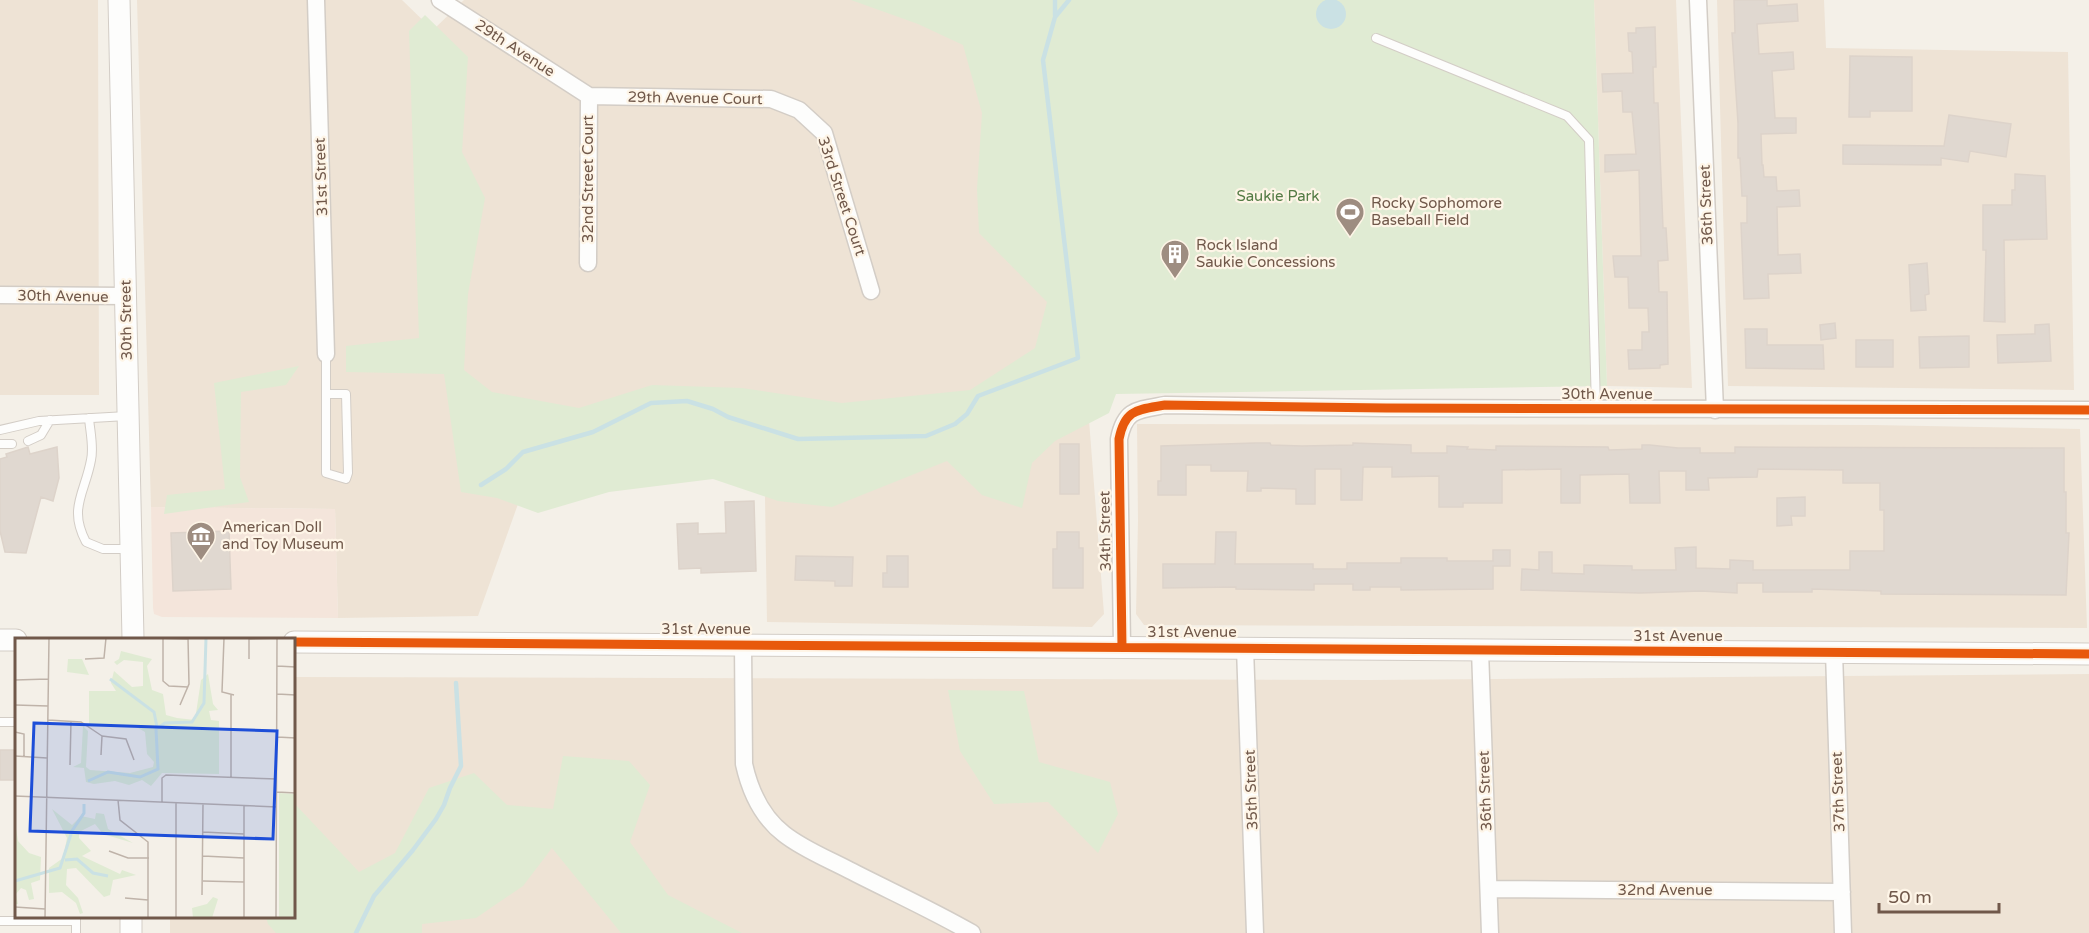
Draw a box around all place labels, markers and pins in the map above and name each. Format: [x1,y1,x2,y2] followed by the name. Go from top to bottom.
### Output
[1371,194,1502,229] place label: Rocky Sophomore Baseball Field
[1334,196,1366,238] sports icon: Rocky Sophomore Baseball Field
[1196,236,1336,271] place label: Rock Island Saukie Concessions
[1159,238,1191,280] building icon: Rock Island Saukie Concessions
[222,518,344,553] place label: American Doll and Toy Museum
[185,520,217,562] museum icon: American Doll and Toy Museum

